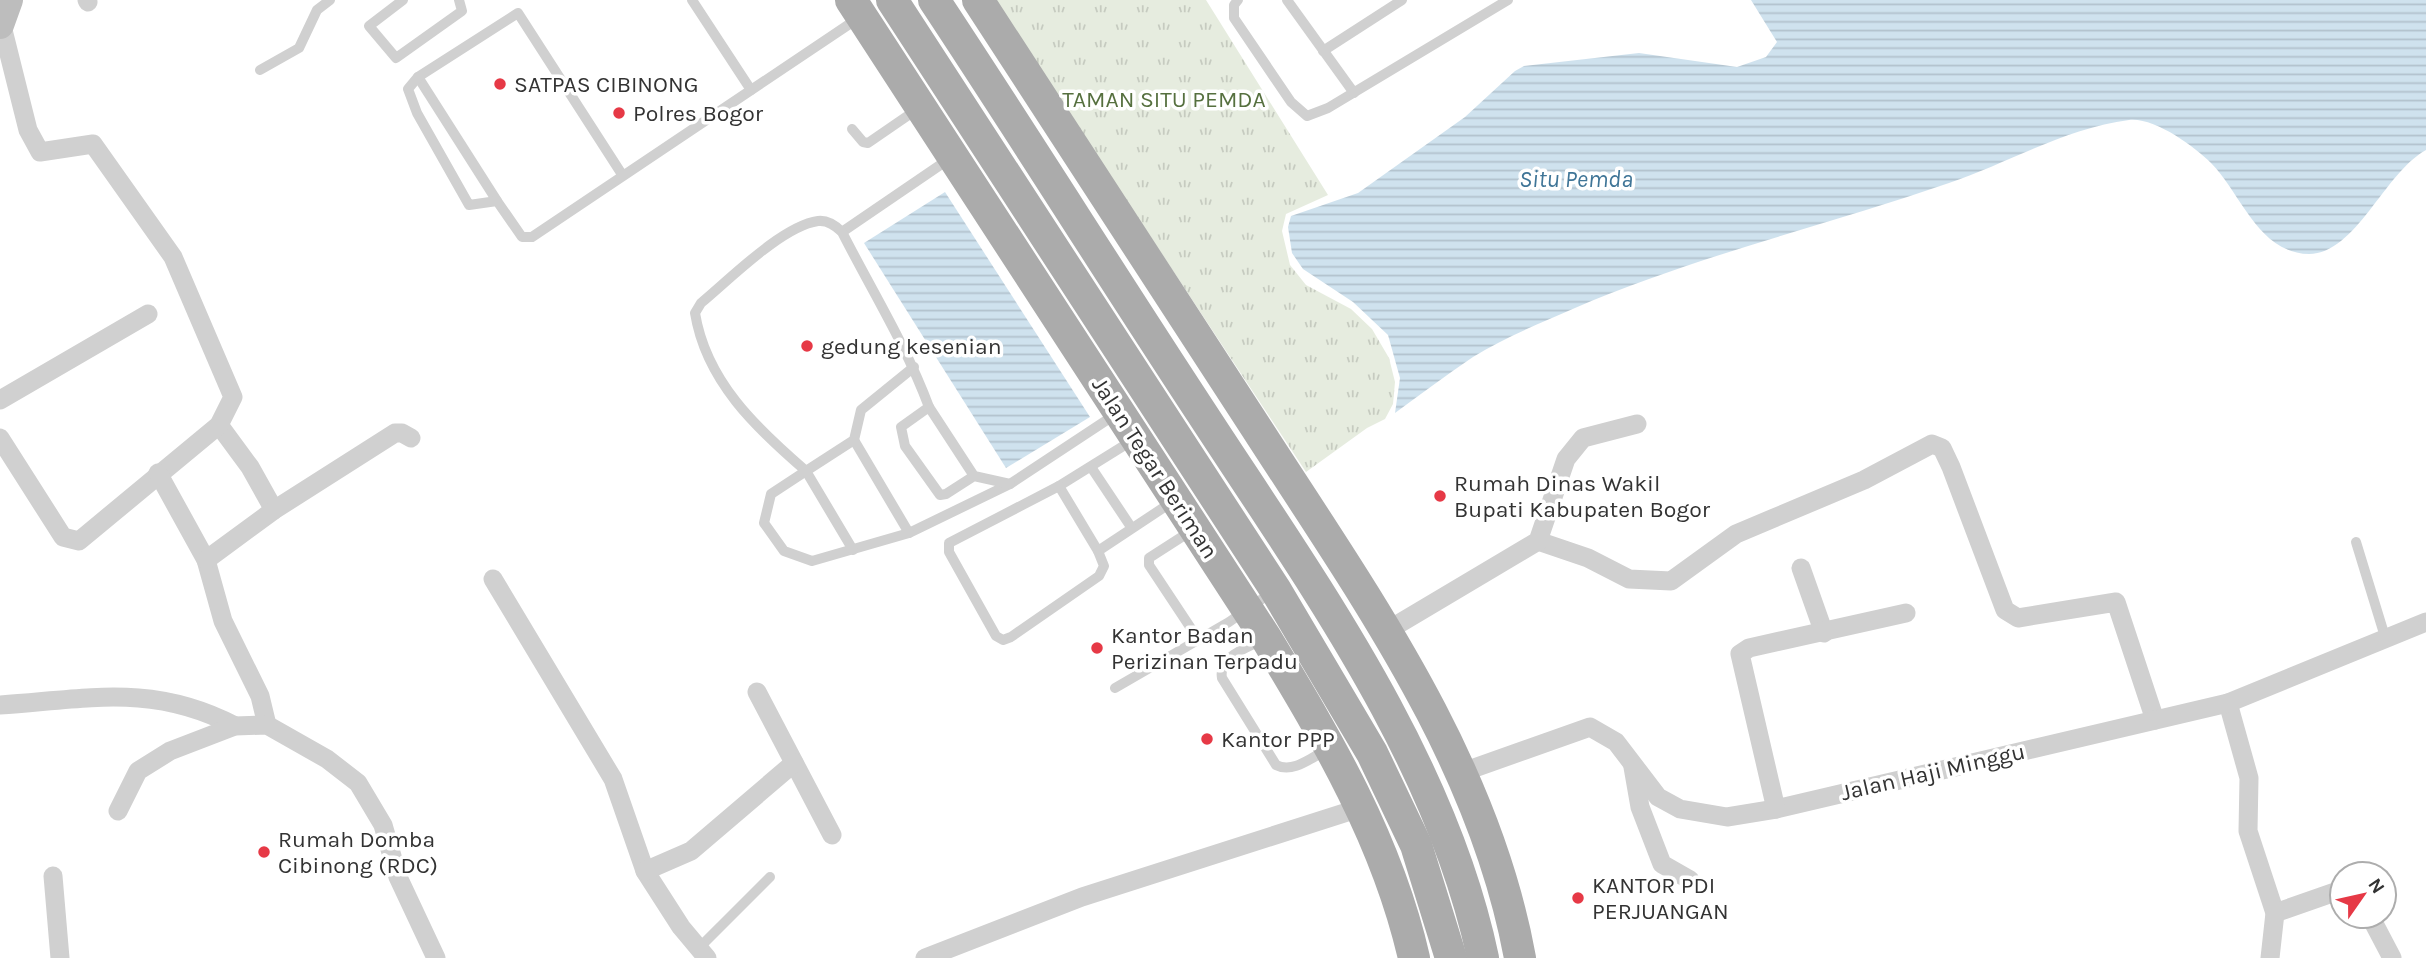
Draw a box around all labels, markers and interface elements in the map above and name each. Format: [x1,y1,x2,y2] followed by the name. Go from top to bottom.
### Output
[514,71,699,98] place label: SATPAS CIBINONG
[492,76,508,92] marker: SATPAS CIBINONG
[1062,86,1266,113] park label: TAMAN SITU PEMDA
[633,100,764,127] place label: Polres Bogor
[611,105,627,121] marker: Polres Bogor
[1519,165,1633,193] water label: Situ Pemda
[821,333,1002,360] place label: gedung kesenian
[799,338,815,354] marker: gedung kesenian
[1086,372,1224,564] street label: Jalan Tegar Beriman
[1454,470,1711,523] place label: Rumah Dinas Wakil Bupati Kabupaten Bogor
[1432,488,1448,504] marker: Rumah Dinas Wakil Bupati Kabupaten Bogor
[1111,622,1298,675] place label: Kantor Badan Perizinan Terpadu
[1089,640,1105,656] marker: Kantor Badan Perizinan Terpadu
[1221,726,1335,753] place label: Kantor PPP
[1199,731,1215,747] marker: Kantor PPP
[1838,738,2028,806] street label: Jalan Haji Minggu
[278,826,438,879] place label: Rumah Domba Cibinong (RDC)
[256,844,272,860] marker: Rumah Domba Cibinong (RDC)
[2328,860,2398,930] north arrow
[1592,872,1729,925] place label: KANTOR PDI PERJUANGAN
[2363,874,2389,898] text: N
[1570,890,1586,906] marker: KANTOR PDI PERJUANGAN

